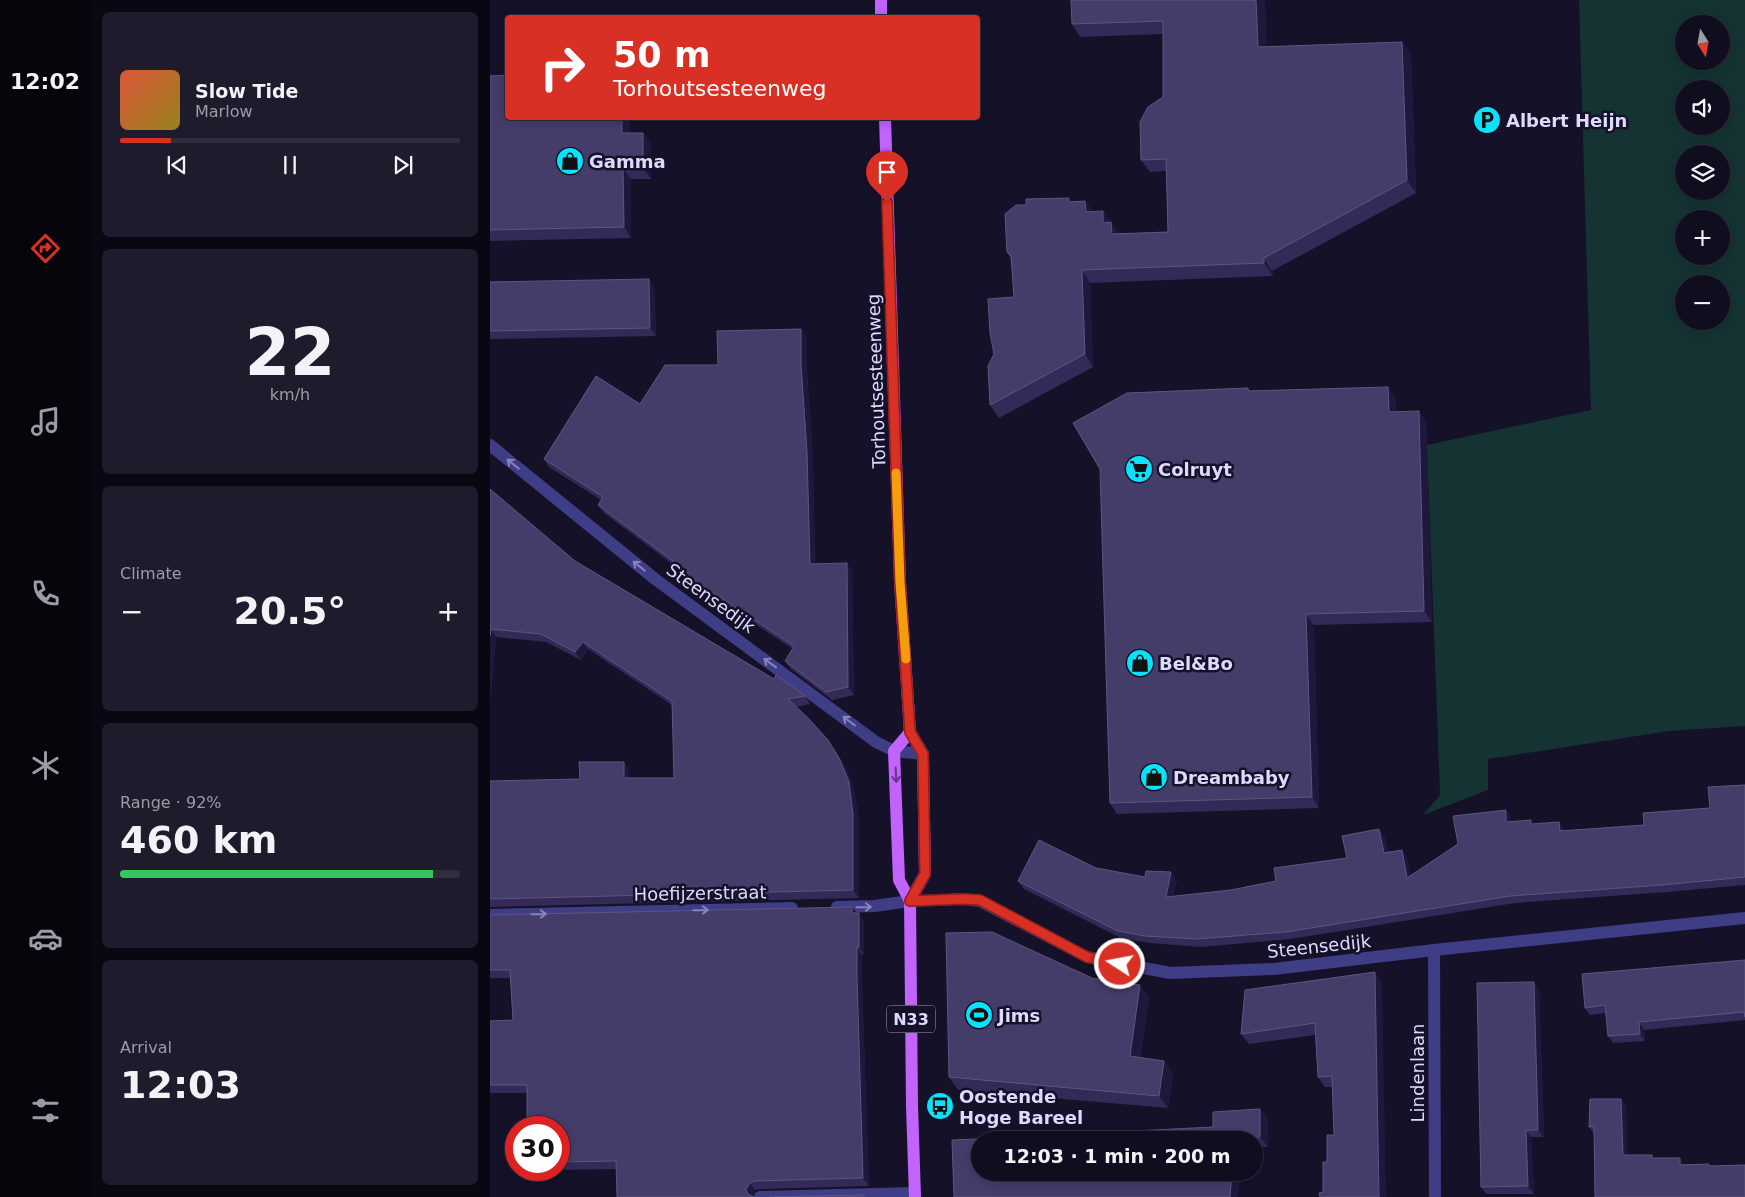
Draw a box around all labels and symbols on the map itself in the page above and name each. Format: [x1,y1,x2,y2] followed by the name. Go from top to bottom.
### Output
[1675,15,1730,70] north arrow
[1472,105,1502,135] parking icon: Albert Heijn
[1506,110,1627,131] place label: Albert Heijn
[555,146,585,176] shop icon: Gamma
[589,151,666,172] place label: Gamma
[866,151,908,202] pin
[862,293,890,470] street label: Torhoutsesteenweg
[1124,454,1154,484] supermarket icon: Colruyt
[507,458,520,469] one-way arrow
[1158,459,1232,480] place label: Colruyt
[663,559,760,637] street label: Steensedijk
[633,561,646,572] one-way arrow
[1125,648,1155,678] shop icon: Bel&Bo
[1159,653,1233,674] place label: Bel&Bo
[763,658,777,668] one-way arrow
[843,715,856,726] one-way arrow
[1139,762,1169,792] shop icon: Dreambaby
[891,767,900,783] one-way arrow
[1173,767,1290,788] place label: Dreambaby
[633,881,767,905] street label: Hoefijzerstraat
[855,902,871,912] one-way arrow
[692,905,709,915] one-way arrow
[530,909,546,918] one-way arrow
[1266,930,1373,962] street label: Steensedijk
[1093,937,1145,989] position arrow
[964,1000,994,1030] sports icon: Jims
[996,1005,1040,1026] place label: Jims
[887,1006,935,1032] road number: N33
[1407,1024,1428,1122] street label: Lindenlaan
[959,1086,1083,1128] place label: Oostende Hoge Bareel
[925,1091,955,1121] bus stop icon: Oostende Hoge Bareel
[505,1116,570,1181] speed limit sign: 30

